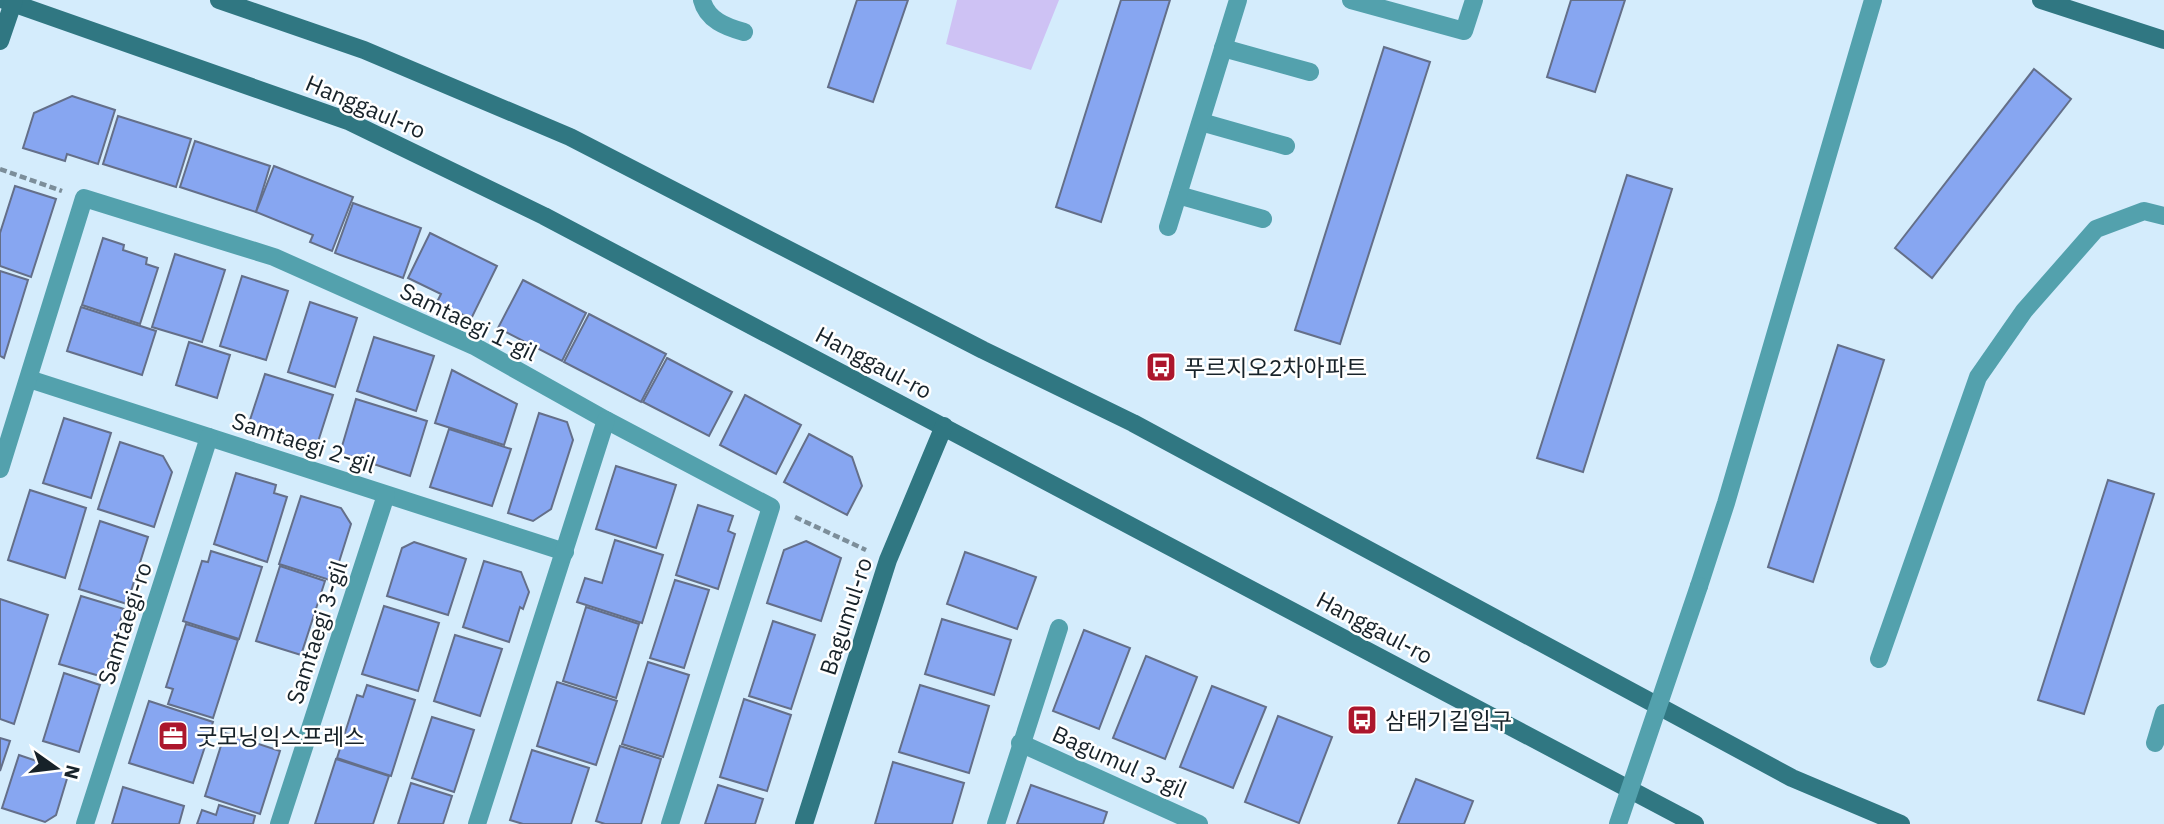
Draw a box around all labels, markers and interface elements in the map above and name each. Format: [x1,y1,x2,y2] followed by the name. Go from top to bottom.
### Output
[301,67,431,145] street label: Hanggaul-ro
[395,275,543,367] street label: Samtaegi 1-gil
[811,319,937,405] street label: Hanggaul-ro
[1144,350,1178,384] bus stop icon: 푸르지오2차아파트
[1184,352,1367,382] place label: 푸르지오2차아파트
[228,405,380,479] street label: Samtaegi 2-gil
[812,553,878,679] street label: Bagumul-ro
[279,556,353,708] street label: Samtaegi 3-gil
[90,558,158,688] street label: Samtaegi-ro
[1312,584,1438,670] street label: Hanggaul-ro
[1345,703,1379,737] bus stop icon: 삼태기길입구
[1385,705,1512,735] place label: 삼태기길입구
[1048,718,1192,804] street label: Bagumul 3-gil
[156,719,190,753] office icon: 굿모닝익스프레스
[196,721,365,751] place label: 굿모닝익스프레스
[21,733,91,803] north arrow
[59,763,86,782] text: N

